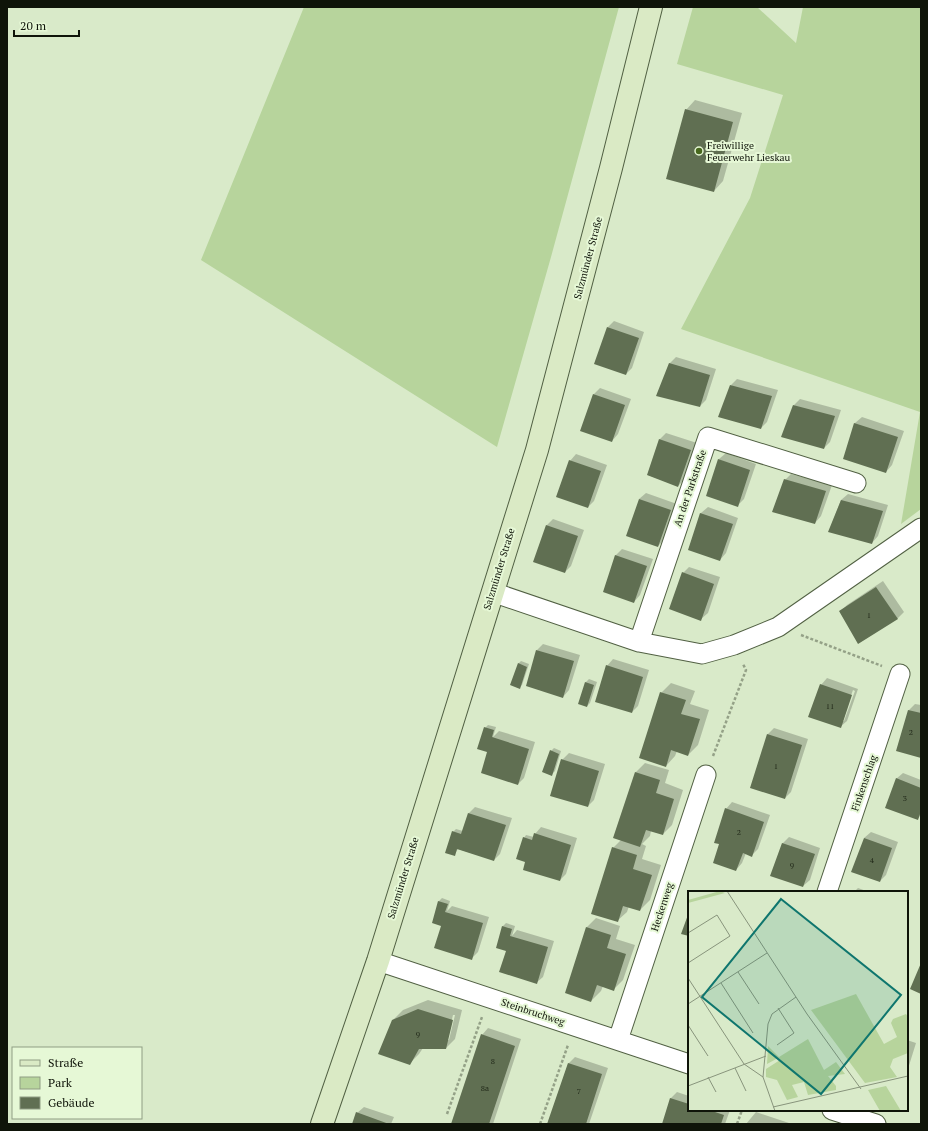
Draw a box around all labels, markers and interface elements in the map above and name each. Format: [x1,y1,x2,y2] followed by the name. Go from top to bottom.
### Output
[14,12,79,38] scale bar
[20,18,47,33] text: 20 m
[707,139,791,164] place label: Freiwillige Feuerwehr Lieskau
[694,146,704,156] marker: Freiwillige Feuerwehr Lieskau
[571,215,605,301] street label: Salzmünder Straße
[671,448,709,528] street label: An der Parkstraße
[480,527,518,611] street label: Salzmünder Straße
[867,610,871,620] house number: 1
[826,701,834,711] house number: 11
[909,727,913,737] house number: 2
[848,752,880,813] street label: Finkenschlag
[774,761,778,771] house number: 1
[903,793,907,803] house number: 3
[737,827,741,837] house number: 2
[384,836,422,920] street label: Salzmünder Straße
[870,855,875,865] house number: 4
[790,860,794,870] house number: 9
[648,880,676,933] street label: Heckenweg
[688,891,908,1111] inset map
[500,996,567,1029] street label: Steinbruchweg
[416,1029,420,1039] house number: 9
[12,1047,142,1119] legend
[48,1055,83,1070] text: Straße
[491,1056,495,1066] house number: 8
[48,1075,73,1090] text: Park
[481,1083,489,1093] house number: 8a
[577,1086,581,1096] house number: 7
[48,1095,94,1110] text: Gebäude

